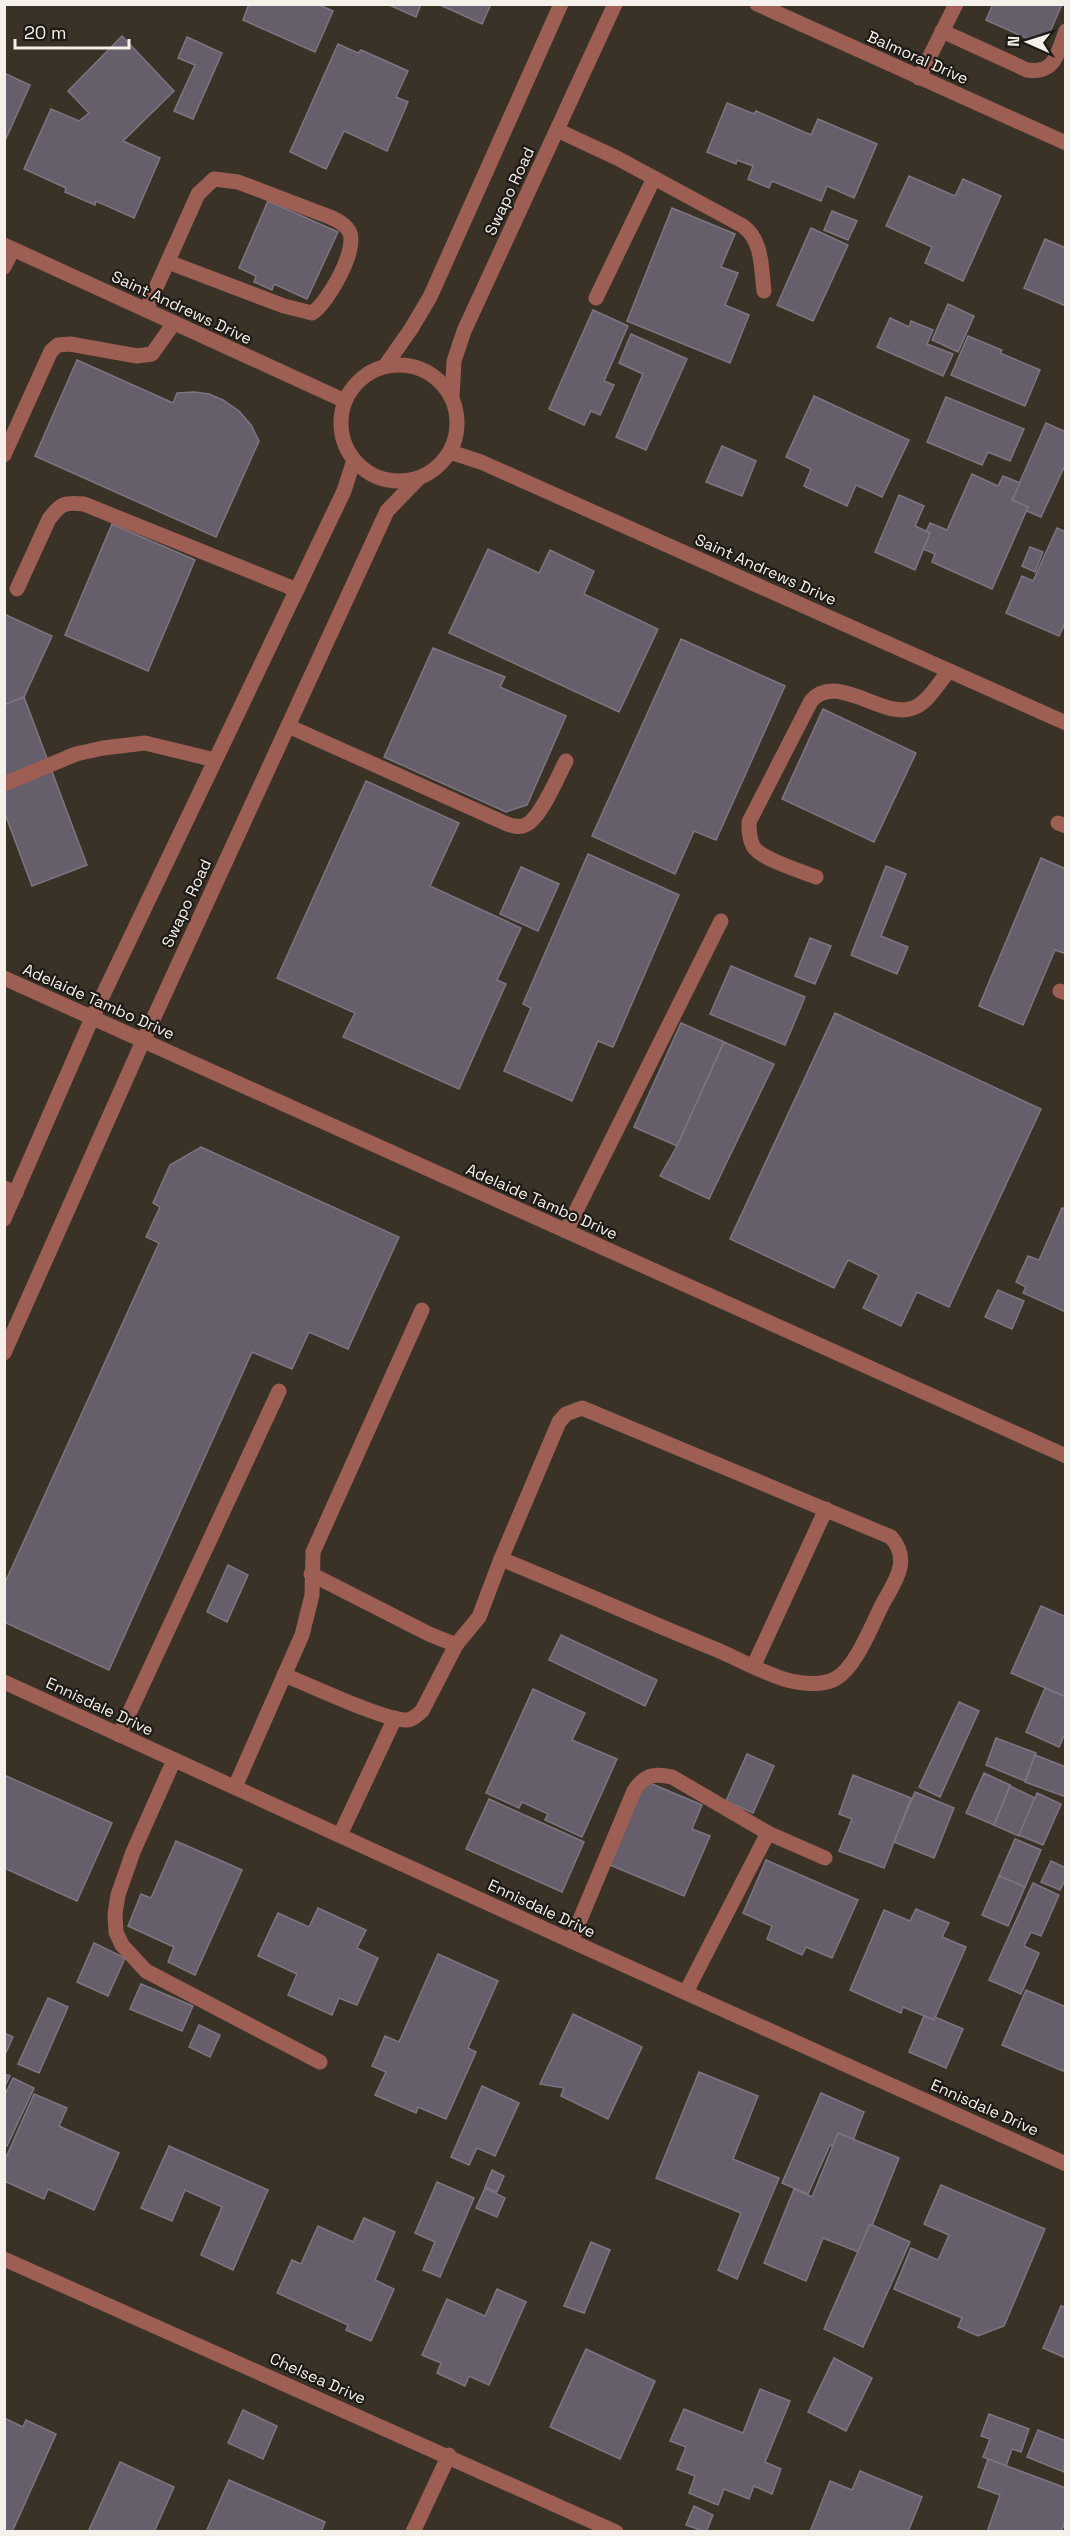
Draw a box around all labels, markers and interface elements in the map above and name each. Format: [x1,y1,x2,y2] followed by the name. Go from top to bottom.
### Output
[15,12,129,50] scale bar
[998,12,1058,72] north arrow
[24,21,67,44] text: 20 m
[864,26,972,89] street label: Balmoral Drive
[1003,35,1024,47] text: N
[480,144,539,239] street label: Swapo Road
[108,266,255,349] street label: Saint Andrews Drive
[692,529,840,610] street label: Saint Andrews Drive
[157,856,216,951] street label: Swapo Road
[20,959,178,1044] street label: Adelaide Tambo Drive
[463,1159,621,1244] street label: Adelaide Tambo Drive
[43,1672,157,1741] street label: Ennisdale Drive
[485,1874,599,1943] street label: Ennisdale Drive
[927,2074,1042,2141] street label: Ennisdale Drive
[266,2348,369,2409] street label: Chelsea Drive

